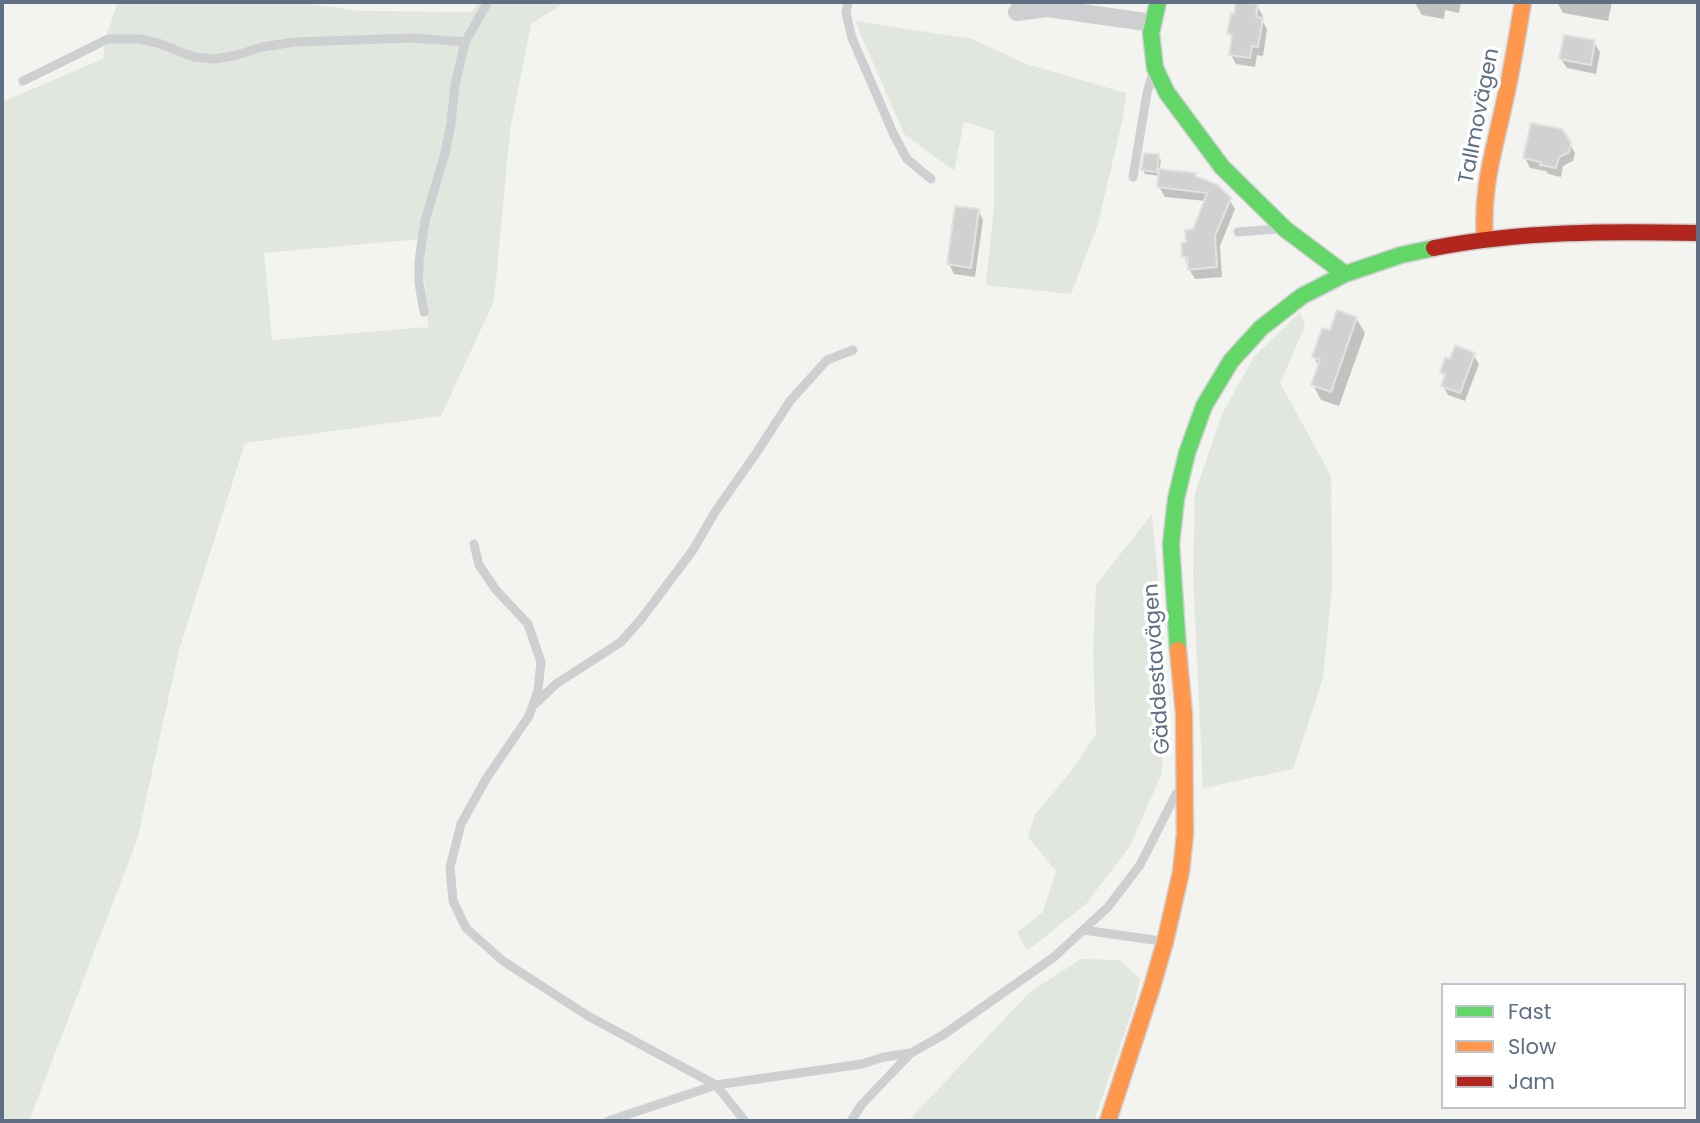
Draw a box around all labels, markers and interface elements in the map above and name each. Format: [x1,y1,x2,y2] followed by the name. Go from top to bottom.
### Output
[1455,46,1505,186] street label: Tallmovägen
[1139,583,1177,755] street label: Gäddestavägen
[1441,983,1686,1109] legend
[1508,997,1551,1026] text: Fast
[1508,1032,1556,1061] text: Slow
[1508,1067,1555,1096] text: Jam

